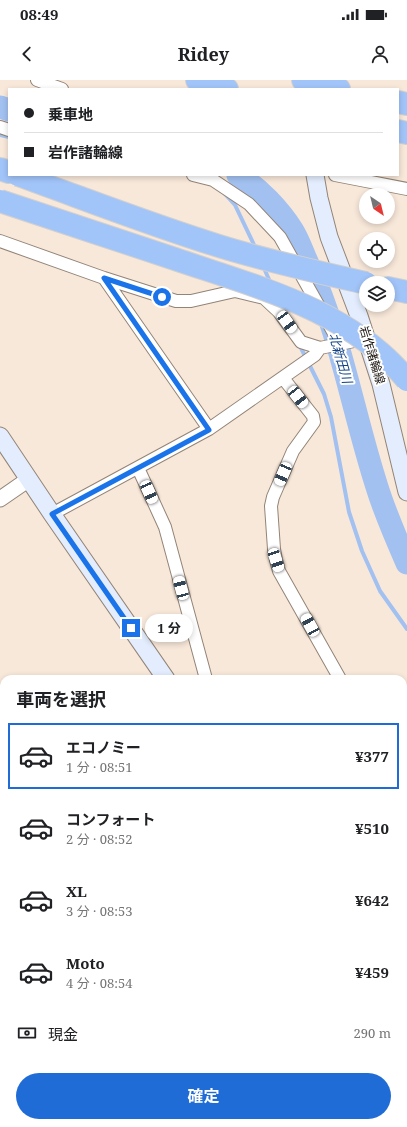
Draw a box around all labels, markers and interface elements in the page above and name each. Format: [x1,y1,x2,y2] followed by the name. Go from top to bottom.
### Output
[20,4,58,24] text: 08:49
[178,42,229,66] text: Ridey
[16,43,38,65] icon: back
[369,43,391,65] icon: person
[48,104,93,124] text: 乗車地
[48,142,123,162] text: 岩作諸輪線
[359,188,395,224] north arrow
[359,188,395,312] map controls
[359,232,395,268] button: locate
[359,276,395,312] button: layers
[153,288,171,306] route start
[275,309,299,335] car
[356,324,389,386] street label: 岩作諸輪線
[325,331,357,387] water label: 北新田川
[286,384,310,410] car
[273,461,293,487] car
[139,479,159,505] car
[266,547,286,573] car
[172,575,190,601] car
[299,612,321,638] car
[145,614,193,642] callout: 1 分
[122,619,140,637] route end
[157,619,181,637] text: 1 分
[16,687,106,711] text: 車両を選択
[66,737,141,757] text: エコノミー
[18,738,54,774] icon: car
[355,746,389,766] text: ¥377
[66,758,132,776] text: 1 分 · 08:51
[66,809,156,829] text: コンフォート
[18,810,54,846] icon: car
[355,818,389,838] text: ¥510
[66,830,132,848] text: 2 分 · 08:52
[66,881,87,901] text: XL
[18,882,54,918] icon: car
[355,890,389,910] text: ¥642
[66,902,132,920] text: 3 分 · 08:53
[66,953,105,973] text: Moto
[18,954,54,990] icon: car
[355,962,389,982] text: ¥459
[66,974,132,992] text: 4 分 · 08:54
[16,1022,38,1044] icon: cash
[48,1024,78,1044] text: 現金
[354,1024,391,1042] text: 290 m
[16,1073,391,1119] button: 確定

